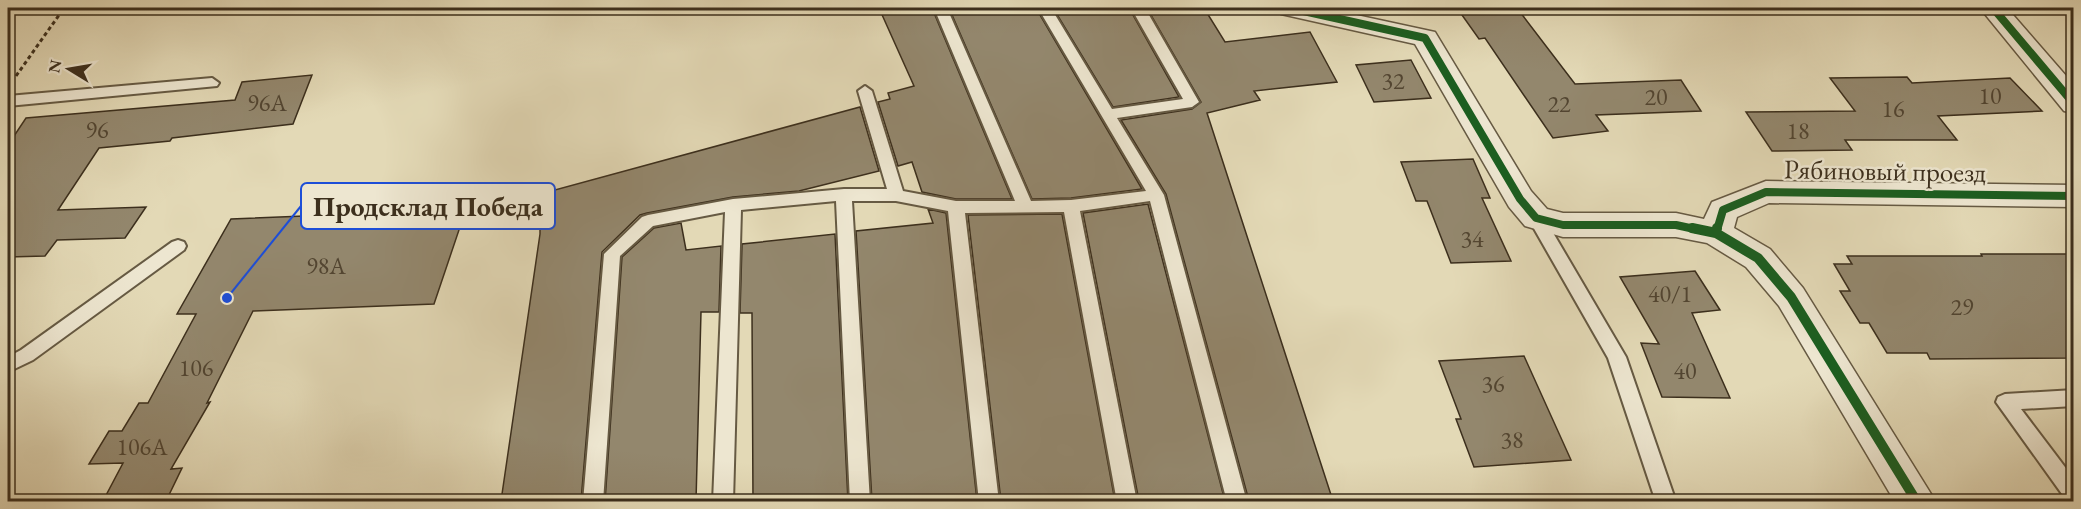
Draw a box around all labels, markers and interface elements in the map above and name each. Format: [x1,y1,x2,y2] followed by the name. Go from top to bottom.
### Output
[39,39,99,99] north arrow
[43,58,66,75] text: N
[1381,65,1405,96] house number: 32
[1978,80,2002,111] house number: 10
[1644,81,1668,112] house number: 20
[247,87,287,118] house number: 96А
[1547,88,1571,119] house number: 22
[1881,93,1905,124] house number: 16
[85,114,109,145] house number: 96
[1786,115,1810,146] house number: 18
[1784,151,1986,190] street label: Рябиновый проезд
[301,183,555,229] callout: Продсклад Победа
[313,188,544,224] text: Продсклад Победа
[1460,223,1484,254] house number: 34
[306,250,346,281] house number: 98А
[1648,278,1692,309] house number: 40/1
[1950,291,1974,322] house number: 29
[179,352,213,383] house number: 106
[1673,355,1697,386] house number: 40
[1481,368,1505,399] house number: 36
[1500,424,1524,455] house number: 38
[116,431,168,462] house number: 106А

